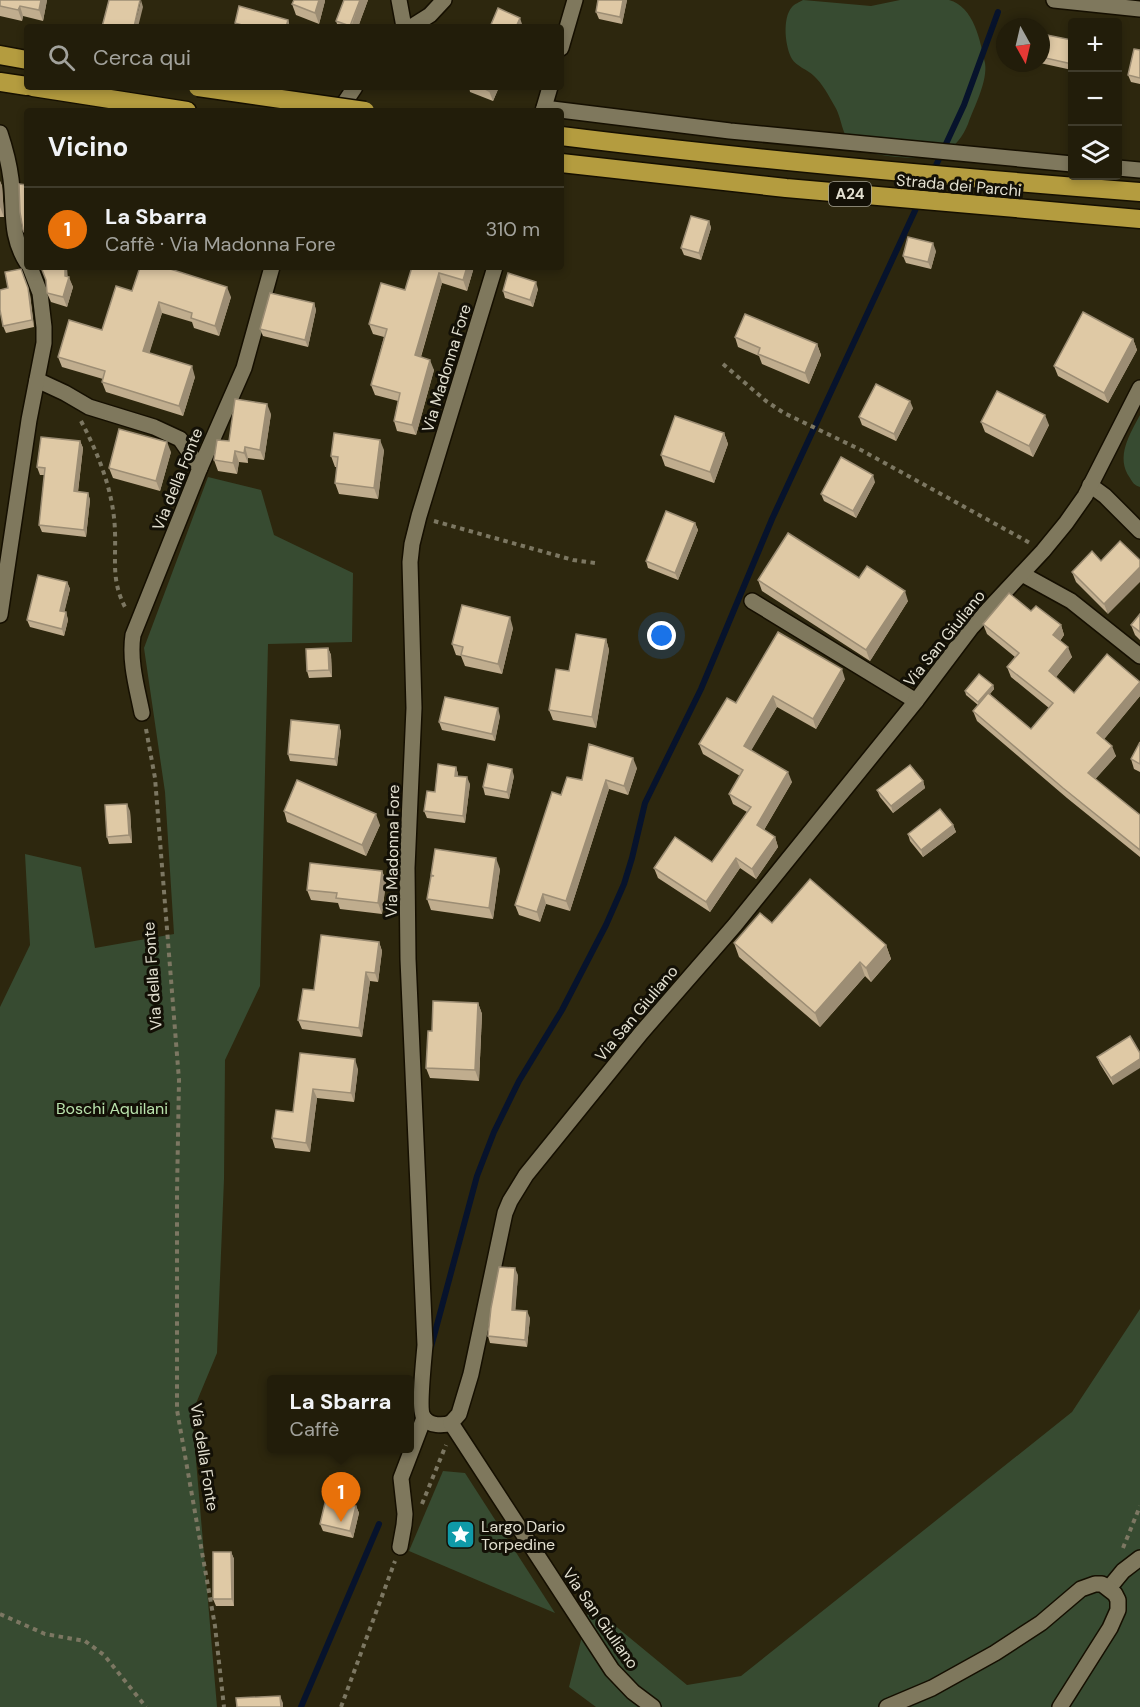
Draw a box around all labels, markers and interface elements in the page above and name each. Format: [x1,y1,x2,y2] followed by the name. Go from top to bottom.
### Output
[996,18,1050,72] north arrow
[1068,18,1122,180] map controls
[1068,18,1122,72] button: +
[24,24,564,90] search box
[45,41,78,74] icon: search
[93,43,191,72] text: Cerca qui
[1068,72,1122,126] button: −
[1068,126,1122,180] button: layers
[48,130,128,164] text: Vicino
[895,170,1023,201] street label: Strada dei Parchi
[829,182,871,206] road number: A24
[105,202,207,231] text: La Sbarra
[64,216,71,242] text: 1
[485,216,540,242] text: 310 m
[105,231,336,257] text: Caffè · Via Madonna Fore
[417,302,476,435] street label: Via Madonna Fore
[147,425,208,534] street label: Via della Fonte
[899,586,990,691] street label: Via San Giuliano
[647,621,676,650] your location
[381,784,404,918] street label: Via Madonna Fore
[138,921,167,1031] street label: Via della Fonte
[590,961,683,1066] street label: Via San Giuliano
[56,1098,168,1119] park label: Boschi Aquilani
[267,1375,414,1453] popup
[290,1387,391,1416] text: La Sbarra
[186,1402,223,1512] street label: Via della Fonte
[290,1416,339,1442] text: Caffè
[322,1472,360,1522] pin: 1
[481,1516,565,1555] place label: Largo Dario Torpedine
[444,1519,476,1551] place icon: Largo Dario Torpedine
[558,1564,643,1673] street label: Via San Giuliano

